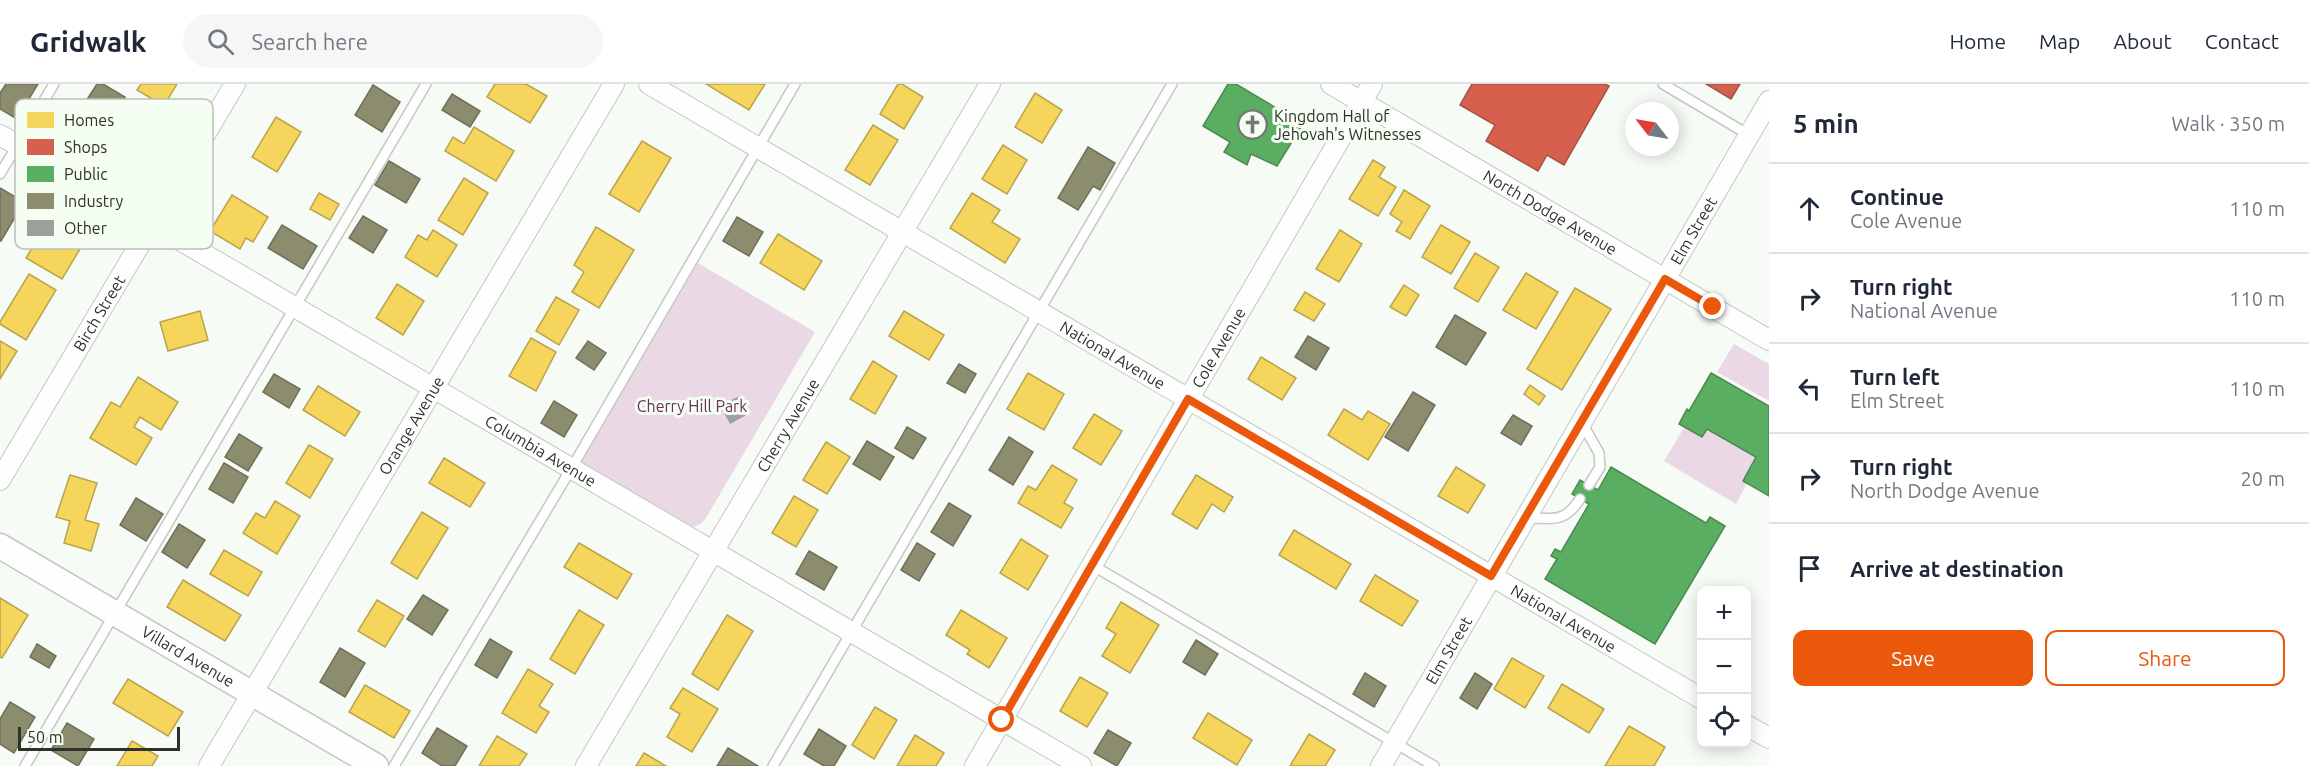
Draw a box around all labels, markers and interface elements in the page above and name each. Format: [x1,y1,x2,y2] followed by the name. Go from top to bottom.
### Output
[183,14,603,68] search box
[204,25,237,58] icon: search
[30,26,147,57] text: Gridwalk
[252,29,368,54] text: Search here
[1949,29,2006,53] text: Home
[2039,29,2080,53] text: Map
[2113,29,2172,53] text: About
[2205,29,2279,53] text: Contact
[15,99,213,249] legend
[1625,102,1679,156] north arrow
[1274,107,1421,143] place label: Kingdom Hall of Jehovah's Witnesses
[1237,109,1269,141] church icon: Kingdom Hall of Jehovah's Witnesses
[1793,109,1859,138] text: 5 min
[64,111,114,129] text: Homes
[2172,112,2285,135] text: Walk · 350 m
[64,138,107,156] text: Shops
[64,165,108,183] text: Public
[1480,166,1620,258] street label: North Dodge Avenue
[1850,184,1944,209] text: Continue
[64,192,123,210] text: Industry
[1793,192,1826,225] icon: ahead
[1667,193,1721,268] street label: Elm Street
[2229,197,2285,220] text: 110 m
[1850,209,1962,232] text: Cole Avenue
[64,219,107,237] text: Other
[70,271,129,354] street label: Birch Street
[1850,274,1952,299] text: Turn right
[1793,282,1826,315] icon: right
[2229,287,2285,310] text: 110 m
[1699,293,1725,319] route end
[1850,299,1998,322] text: National Avenue
[1188,304,1249,391] street label: Cole Avenue
[1057,317,1168,392] street label: National Avenue
[1850,364,1940,389] text: Turn left
[1793,372,1826,405] icon: left
[375,373,447,478] street label: Orange Avenue
[753,375,822,475] street label: Cherry Avenue
[2229,377,2285,400] text: 110 m
[1850,389,1944,412] text: Elm Street
[637,397,747,415] park label: Cherry Hill Park
[482,411,599,490] street label: Columbia Avenue
[1850,454,1952,479] text: Turn right
[1793,462,1826,495] icon: right
[2241,467,2285,490] text: 20 m
[1850,479,2039,502] text: North Dodge Avenue
[1793,552,1826,585] icon: arrive
[1850,556,2064,581] text: Arrive at destination
[1508,580,1619,656] street label: National Avenue
[1697,586,1751,748] map controls
[1697,586,1751,640] button: +
[1422,613,1476,687] street label: Elm Street
[139,622,238,690] street label: Villard Avenue
[1793,630,2033,686] button: Save
[2045,630,2285,686] button: Share
[1697,640,1751,694] button: −
[1697,694,1751,748] button: locate
[988,706,1014,732] route start
[18,724,180,752] scale bar
[27,728,63,746] text: 50 m

